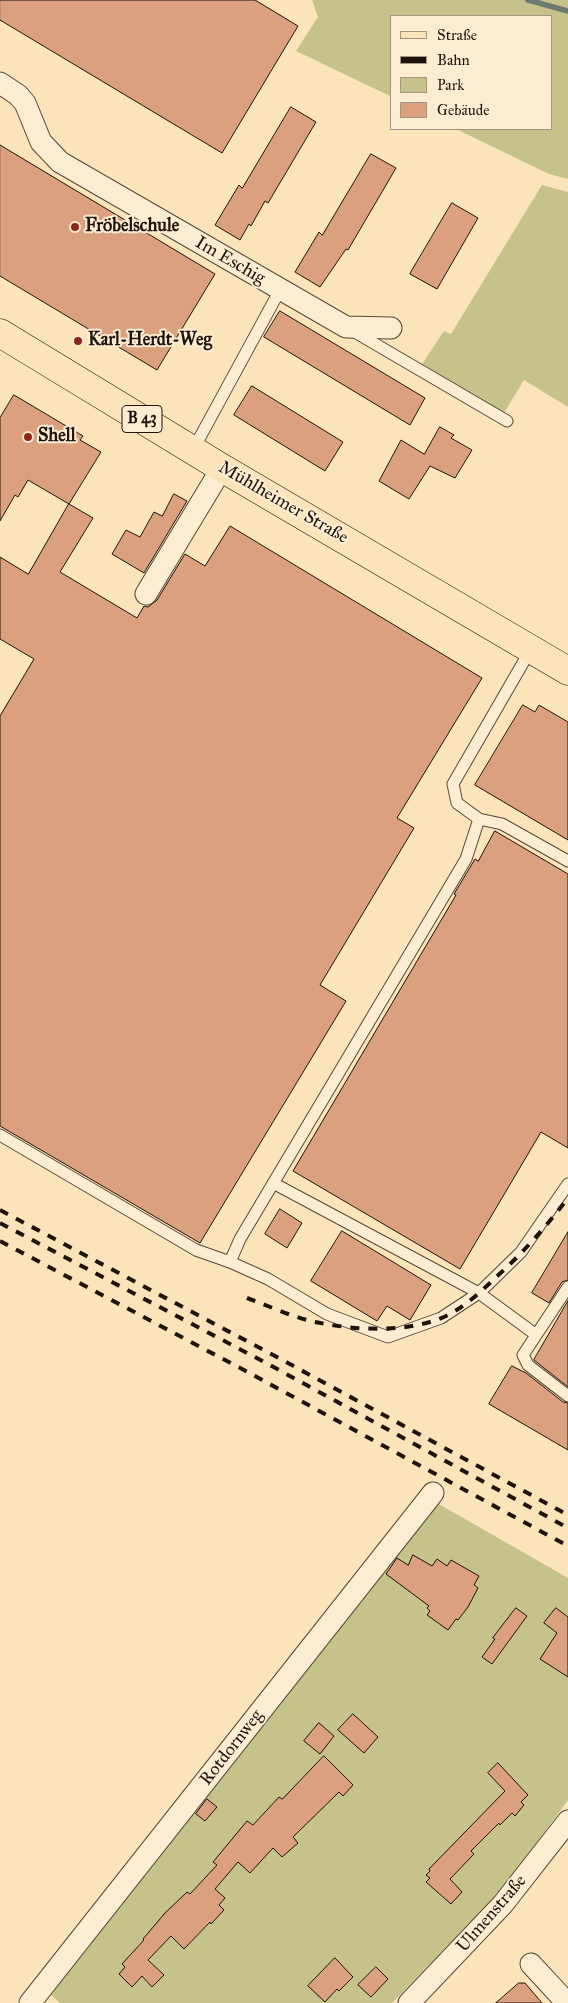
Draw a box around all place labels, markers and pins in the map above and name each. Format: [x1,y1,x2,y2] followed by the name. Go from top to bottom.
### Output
[85,216,179,238] place label: Fröbelschule
[69,221,81,233] marker: Fröbelschule
[88,330,212,352] place label: Karl-Herdt-Weg
[72,335,84,347] marker: Karl-Herdt-Weg
[38,426,76,448] place label: Shell
[22,431,34,443] marker: Shell

